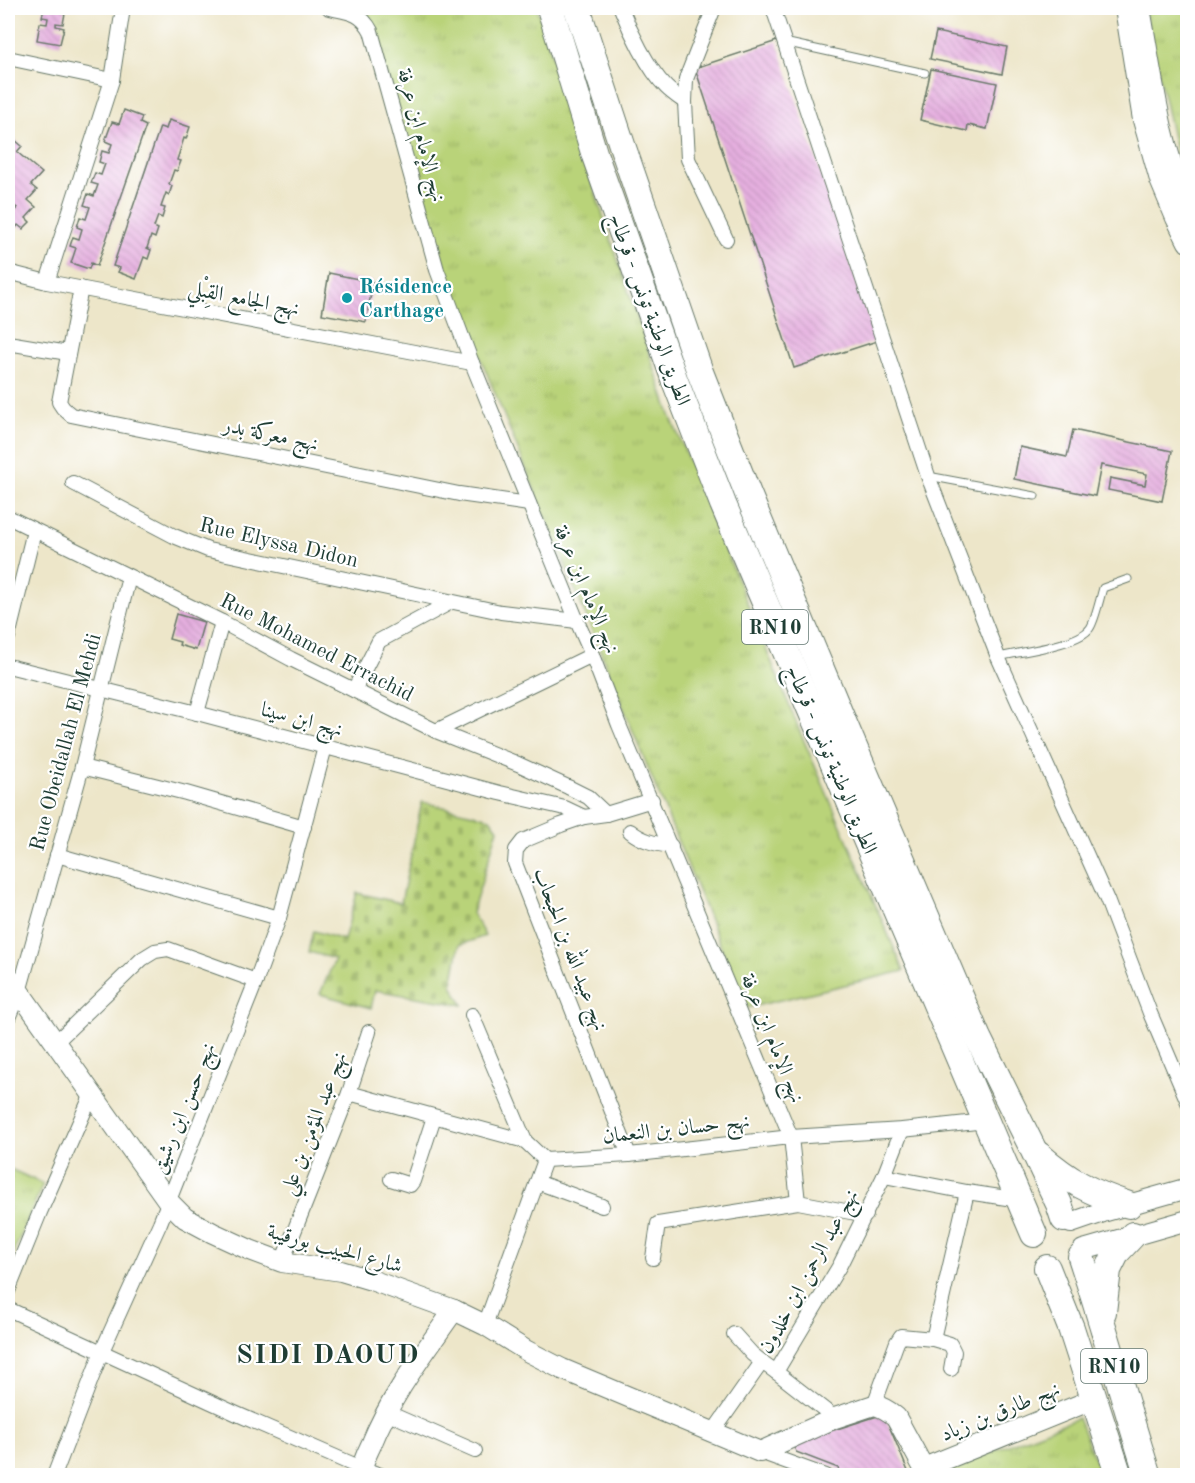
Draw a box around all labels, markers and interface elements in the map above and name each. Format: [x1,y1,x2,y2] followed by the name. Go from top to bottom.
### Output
[386,66,448,206] street label: نهج الإمام ابن عرفة
[597,210,693,411] street label: الطريق الوطنية تونس - قرطاج
[185,272,302,328] street label: نهج الجامع القِبْلي
[359,277,452,322] place label: Résidence Carthage
[340,291,354,305] marker: Résidence Carthage
[218,411,321,463] street label: نهج معركة بدر
[197,515,360,572] street label: Rue Elyssa Didon
[543,522,622,660] street label: نهج الإمام ابن عرفة
[216,590,416,706] street label: Rue Mohamed Errachid
[742,610,808,644] road number: RN10
[27,631,106,853] street label: Rue Obeidallah El Mehdi
[775,662,880,860] street label: الطريق الوطنية تونس - قرطاج
[257,699,345,748] street label: نهج ابن سينا
[522,862,618,1036] street label: نهج عبيد الله بن الحبحاب
[730,971,807,1109] street label: نهج الإمام ابن عرفة
[149,1040,227,1180] street label: نهج حسن ابن رشيق
[277,1049,359,1201] street label: نهج عبد المؤمن بن علي
[601,1111,752,1155] street label: نهج حسان بن النعمان
[755,1186,869,1361] street label: نهج عبد الرحمن ابن خلدون
[263,1221,404,1283] street label: شارع الحبيب بورقيبة
[236,1342,420,1369] district label: SIDI DAOUD
[1081,1349,1147,1383] road number: RN10
[938,1379,1066,1452] street label: نهج طارق بن زياد

